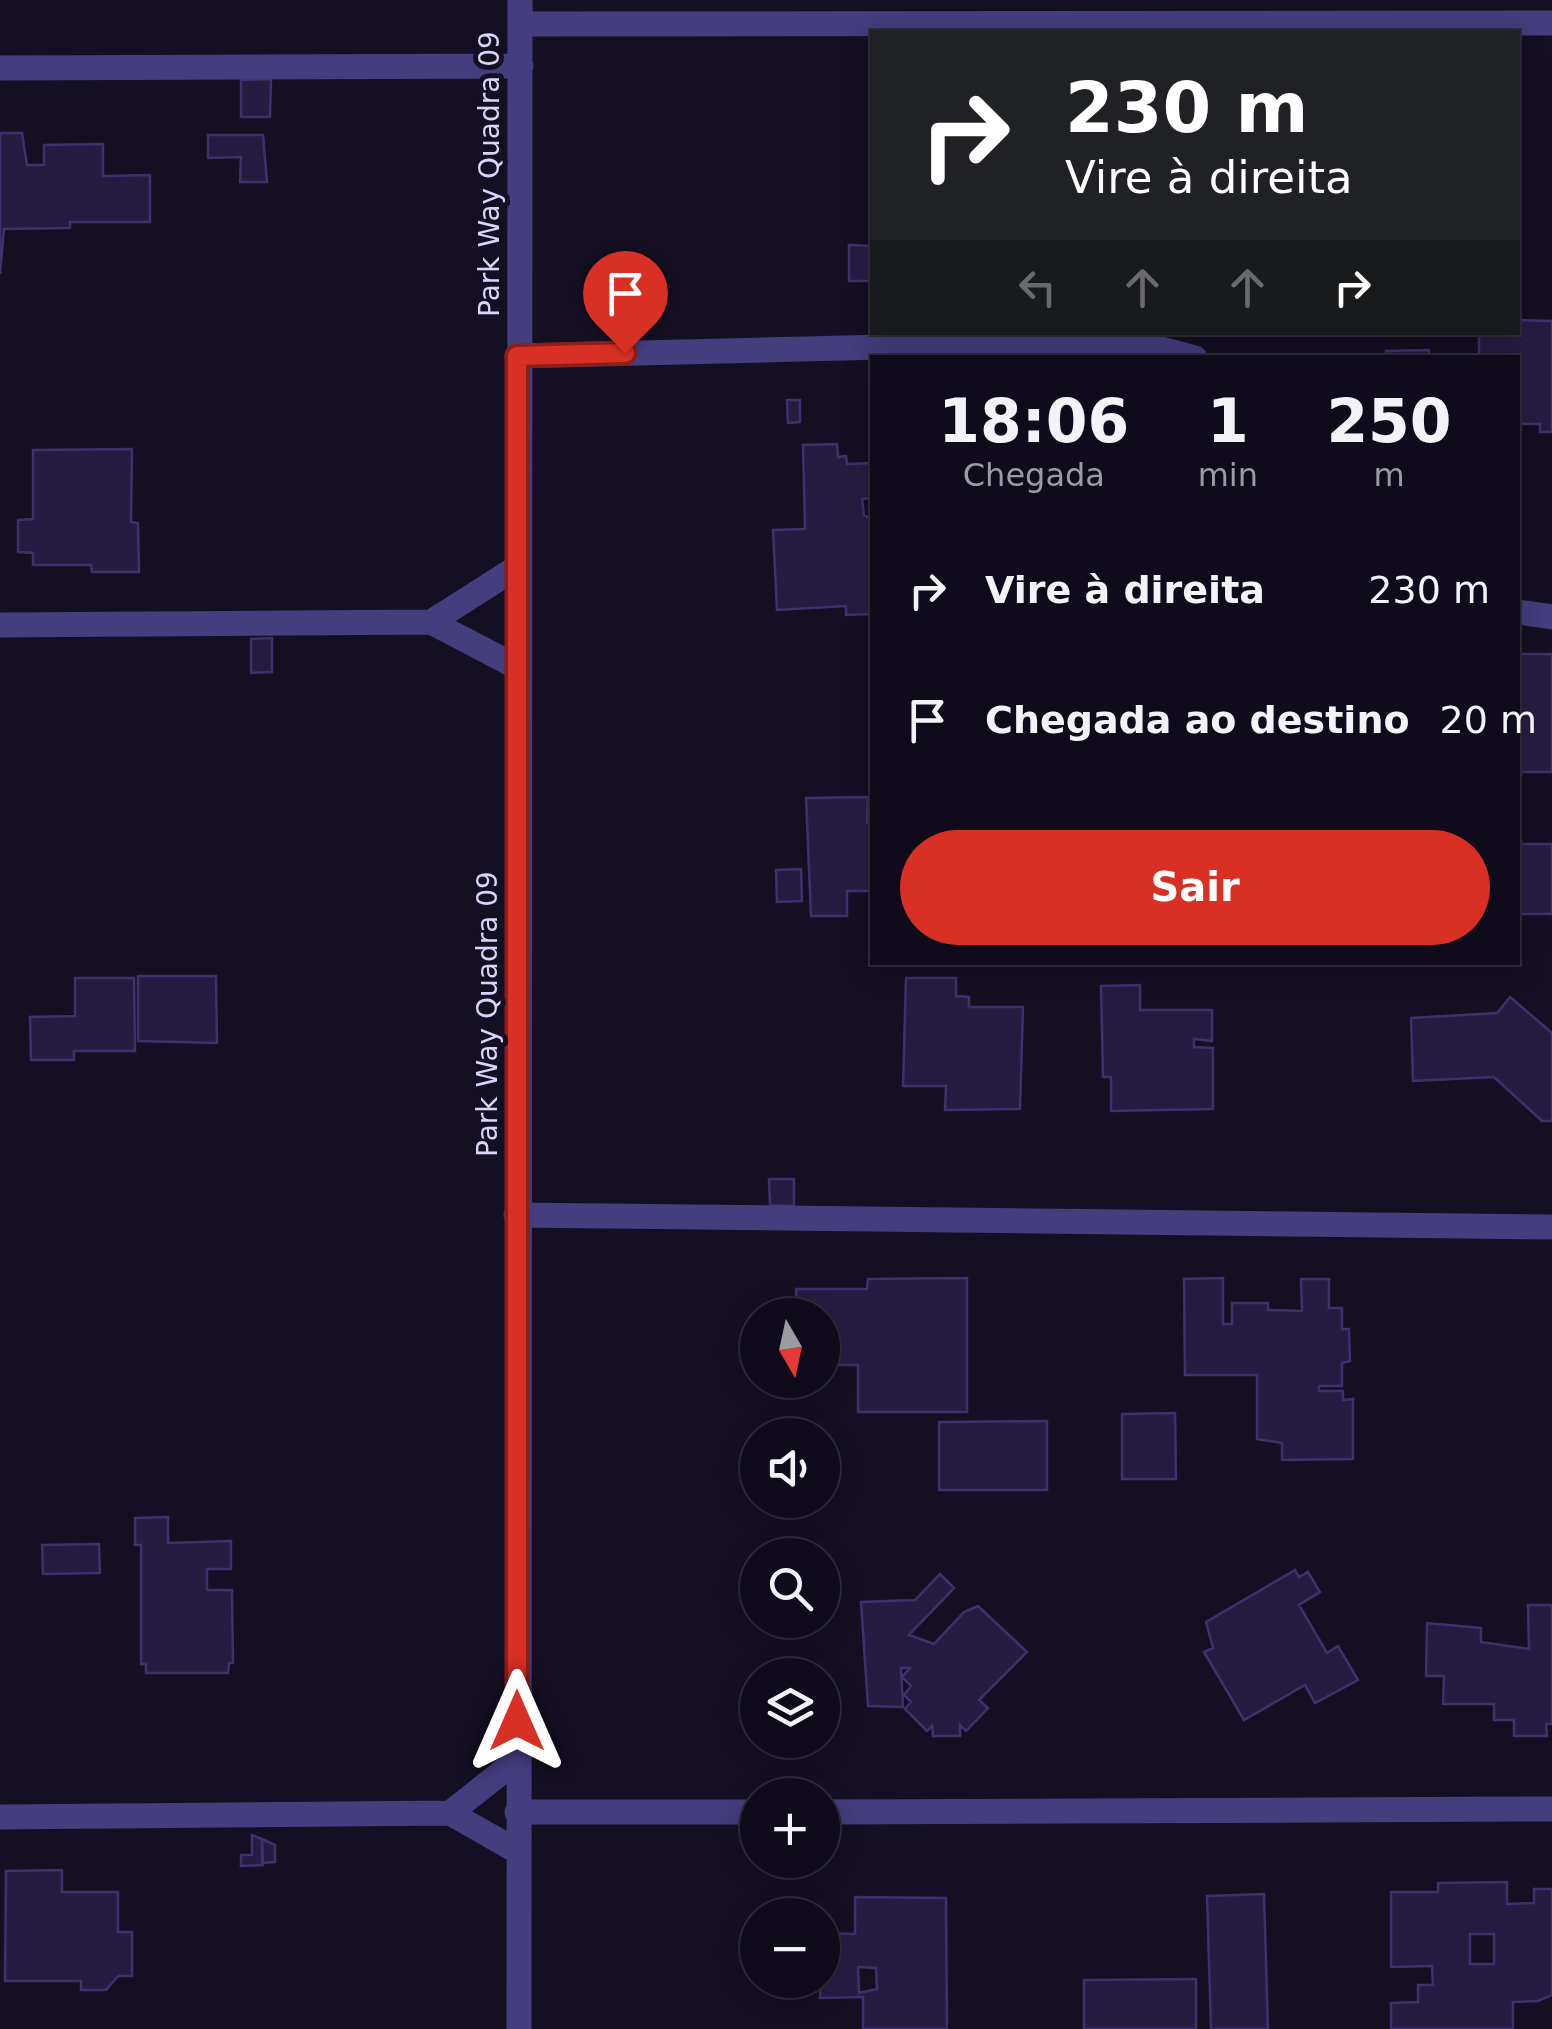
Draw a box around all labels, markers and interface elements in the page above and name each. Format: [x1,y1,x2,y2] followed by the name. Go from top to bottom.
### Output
[473,31,506,317] street label: Park Way Quadra 09
[1065,67,1308,149] text: 230 m
[900,70,1030,200] icon: right
[1065,151,1353,204] text: Vire à direita
[583,251,668,354] pin
[1010,260,1065,315] icon: left
[1115,260,1170,315] icon: ahead
[1220,260,1275,315] icon: ahead
[1325,260,1380,315] icon: right
[598,266,653,321] icon: arrive
[938,386,1129,456] text: 18:06
[1207,386,1249,456] text: 1
[1326,386,1452,456] text: 250
[963,456,1105,494] text: Chegada
[1198,456,1258,494] text: min
[1373,456,1405,494] text: m
[900,563,955,618] icon: right
[985,568,1265,612] text: Vire à direita
[1368,568,1490,612] text: 230 m
[900,693,955,748] icon: arrive
[985,698,1410,742] text: Chegada ao destino
[1440,698,1537,742] text: 20 m
[900,830,1490,945] button: Sair
[471,871,504,1157] street label: Park Way Quadra 09
[740,1298,840,1398] north arrow
[740,1298,840,1998] map controls
[740,1418,840,1518] button: sound
[740,1538,840,1638] button: search
[740,1658,840,1758] button: layers
[465,1669,569,1773] position arrow
[740,1778,840,1878] button: +
[740,1898,840,1998] button: −

